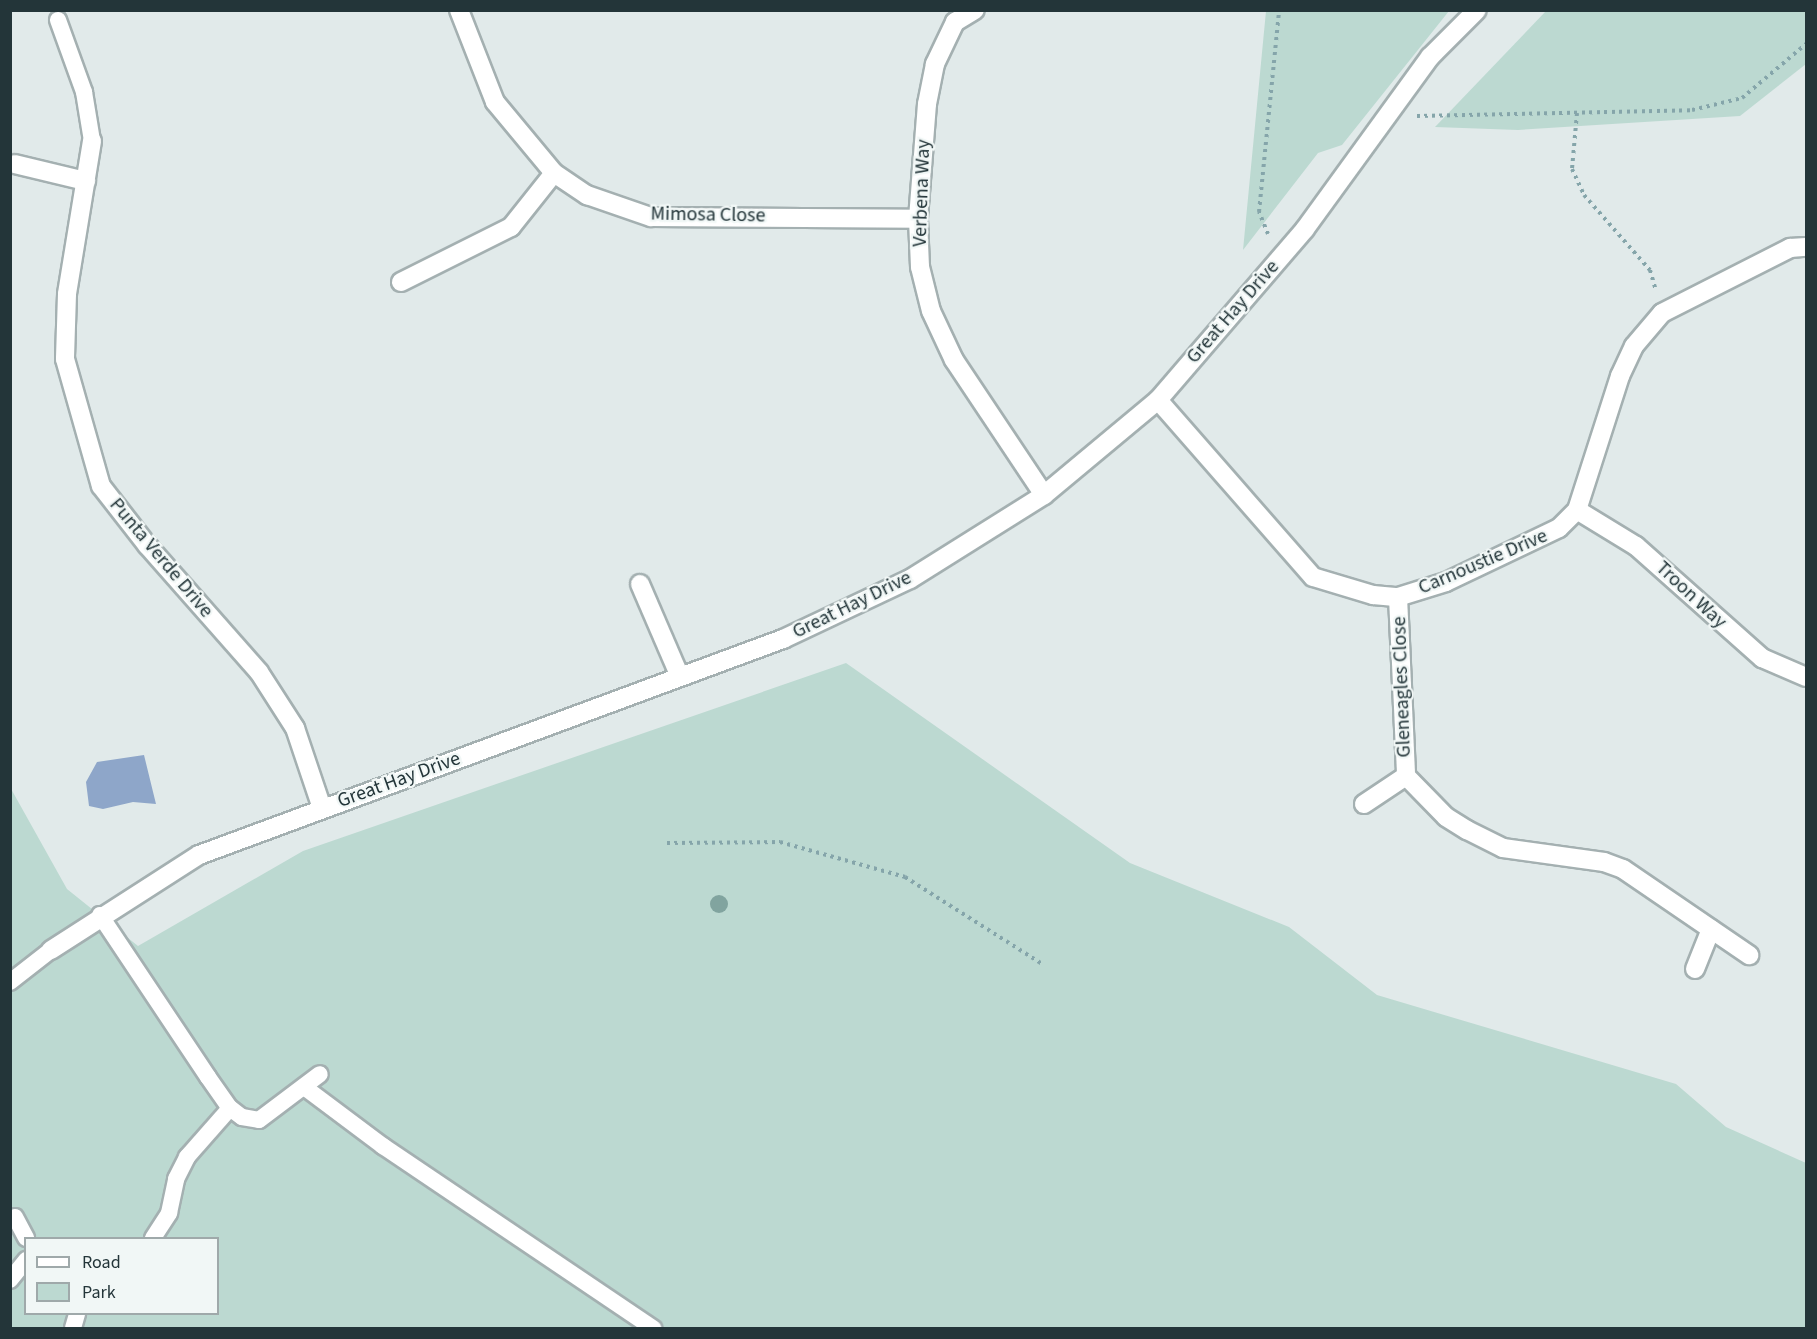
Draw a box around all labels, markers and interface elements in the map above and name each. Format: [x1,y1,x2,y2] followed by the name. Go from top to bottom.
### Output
[908,139,936,247] street label: Verbena Way
[650,202,766,228] street label: Mimosa Close
[1182,255,1284,369] street label: Great Hay Drive
[104,493,218,623] street label: Punta Verde Drive
[1415,524,1551,600] street label: Carnoustie Drive
[1651,556,1731,634] street label: Troon Way
[789,566,915,644] street label: Great Hay Drive
[1388,616,1416,758] street label: Gleneagles Close
[334,747,464,813] street label: Great Hay Drive
[24,1237,219,1315] legend
[82,1250,121,1275] text: Road
[82,1280,116,1305] text: Park

